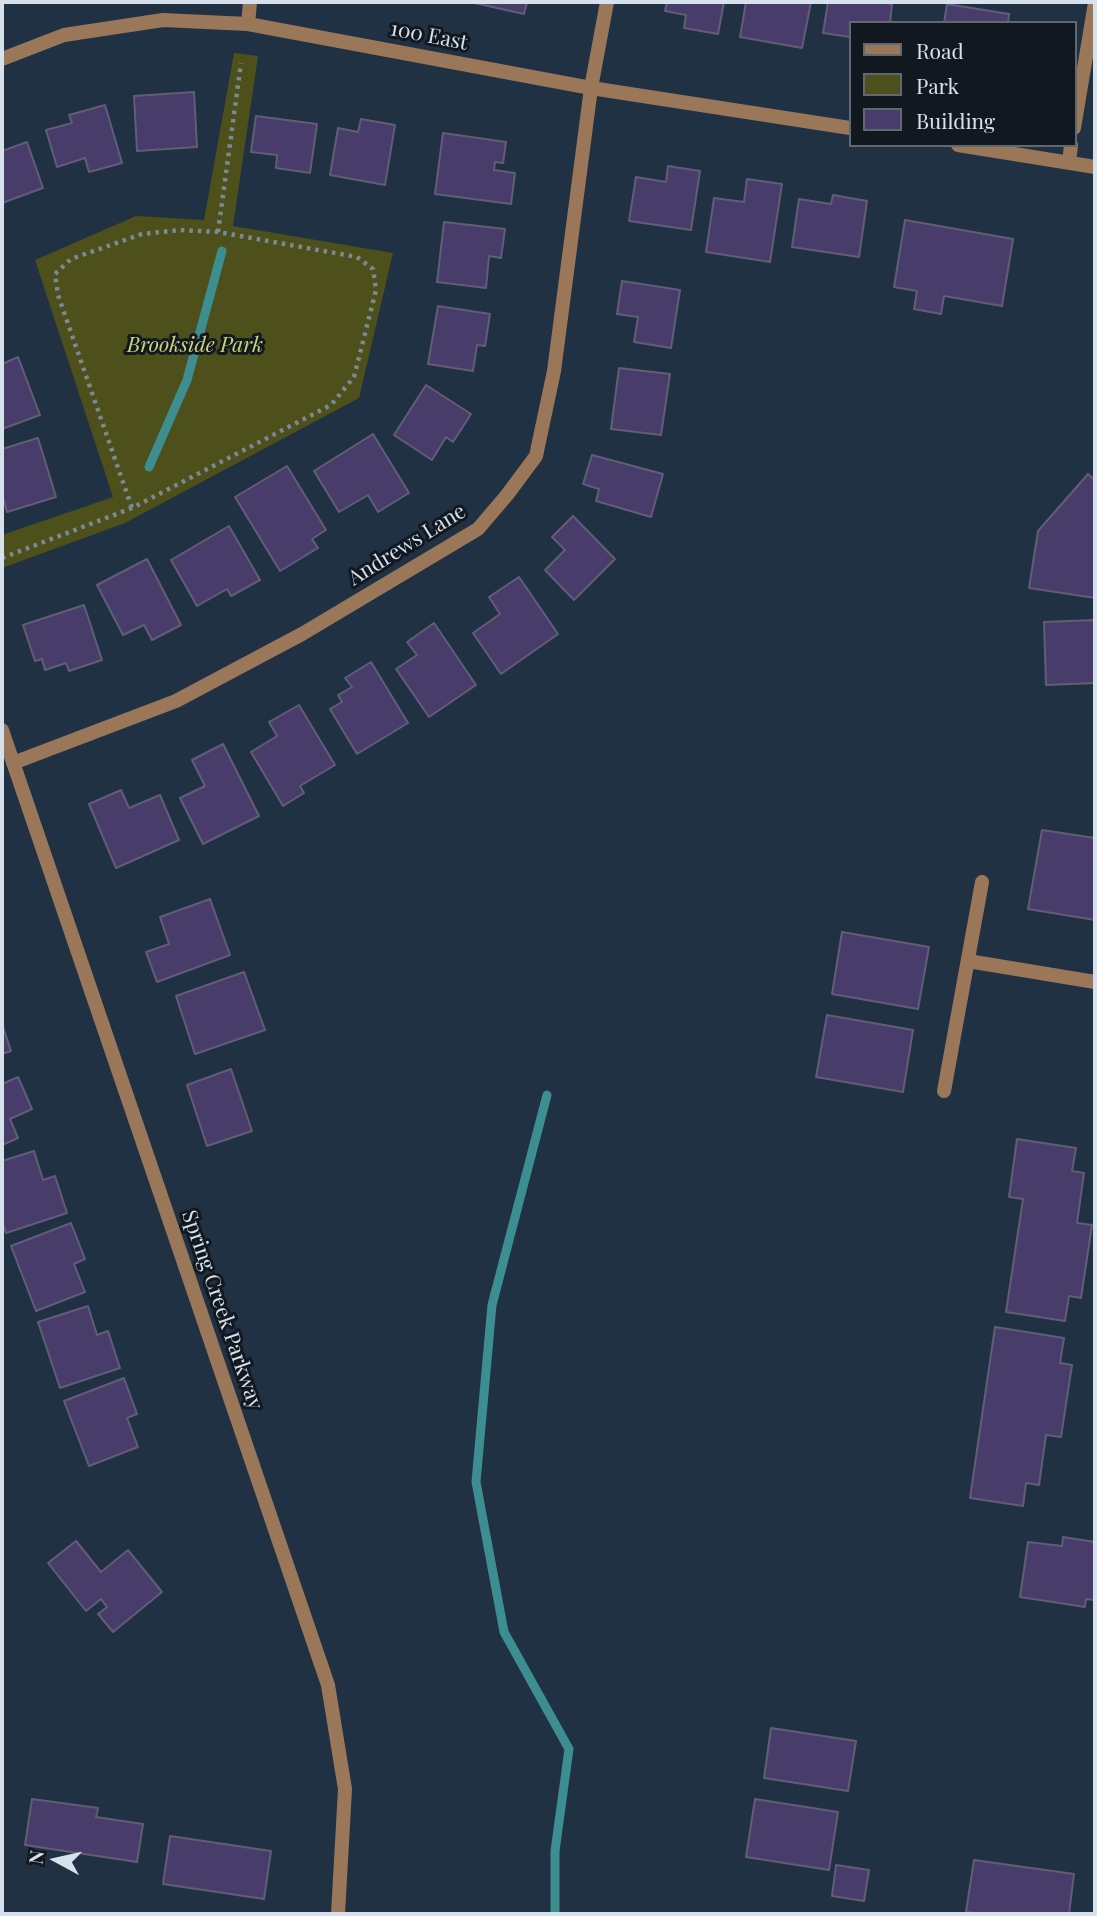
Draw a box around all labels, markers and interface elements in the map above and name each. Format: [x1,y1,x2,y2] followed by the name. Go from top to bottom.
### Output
[388,16,470,56] street label: 100 East
[848,21,1076,147] legend
[916,36,964,64] text: Road
[916,71,959,99] text: Park
[916,106,995,134] text: Building
[127,332,263,358] park label: Brookside Park
[343,499,471,591] street label: Andrews Lane
[176,1207,268,1413] street label: Spring Creek Parkway
[21,1825,91,1895] north arrow
[21,1848,49,1866] text: N

